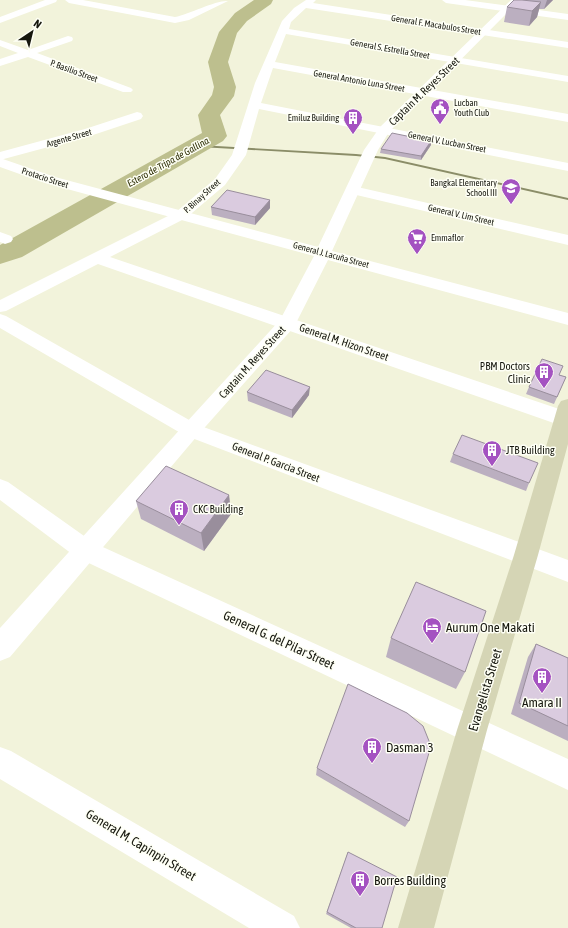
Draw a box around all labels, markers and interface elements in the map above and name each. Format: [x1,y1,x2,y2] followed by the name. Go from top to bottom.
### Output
[12,12,52,52] north arrow
[390,13,482,37] street label: General F. Macabulos Street
[32,17,44,31] text: N
[350,37,431,61] street label: General S. Estrella Street
[386,54,462,128] street label: Captain M. Reyes Street
[49,58,99,84] street label: P. Basilio Street
[313,68,406,94] street label: General Antonio Luna Street
[429,97,451,125] public building icon: Lucban Youth Club
[454,98,489,118] place label: Lucban Youth Club
[342,107,364,135] building icon: Emiluz Building
[288,113,339,123] place label: Emiluz Building
[45,127,93,149] street label: Argente Street
[407,130,487,155] street label: General V. Lucban Street
[125,135,211,189] water label: Estero de Tripa de Gallina
[20,166,70,190] street label: Protacio Street
[182,177,223,215] street label: P. Binay Street
[500,177,522,205] school or university icon: Bangkal Elementary School III
[430,178,497,198] place label: Bangkal Elementary School III
[427,203,495,228] street label: General V. Lim Street
[406,227,428,255] supermarket icon: Emmaflor
[431,233,464,243] place label: Emmaflor
[292,240,370,270] street label: General J. Lacuña Street
[298,321,390,363] street label: General M. Hizon Street
[216,323,288,401] street label: Captain M. Reyes Street
[480,360,531,385] place label: PBM Doctors Clinic
[533,361,555,389] building icon: PBM Doctors Clinic
[481,439,503,467] building icon: JTB Building
[230,440,322,484] street label: General P. Garcia Street
[506,444,555,456] place label: JTB Building
[168,498,190,526] building icon: CKC Building
[193,503,243,515] place label: CKC Building
[221,608,337,672] street label: General G. del Pilar Street
[421,616,443,644] hotel icon: Aurum One Makati
[446,620,535,635] place label: Aurum One Makati
[465,647,505,733] street label: Evangelista Street
[531,666,553,694] building icon: Amara II
[522,695,562,710] place label: Amara II
[361,736,383,764] building icon: Dasman 3
[386,740,434,755] place label: Dasman 3
[83,806,199,884] street label: General M. Capinpin Street
[349,869,371,897] building icon: Borres Building
[374,873,446,888] place label: Borres Building

